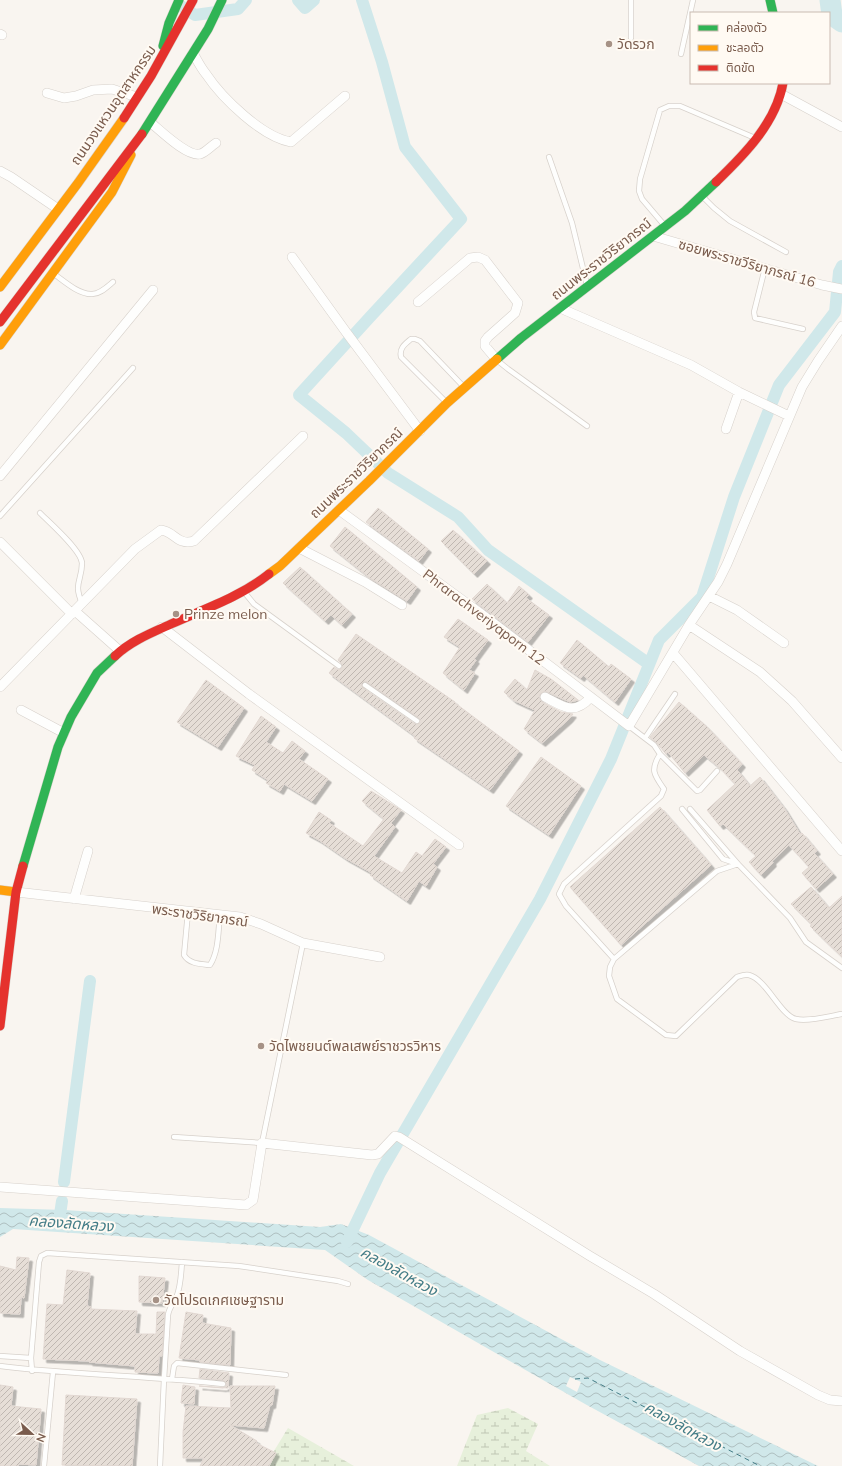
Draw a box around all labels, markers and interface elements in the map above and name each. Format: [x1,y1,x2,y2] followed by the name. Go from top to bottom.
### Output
[690,12,830,84] legend
[726,20,767,35] text: คล่องตัว
[617,35,655,53] place label: วัดรวก
[604,39,614,49] marker: วัดรวก
[726,40,764,55] text: ชะลอตัว
[66,41,160,169] street label: ถนนวงแหวนอุตสาหกรรม
[726,60,755,75] text: ติดขัด
[547,214,655,304] street label: ถนนพระราชวิริยาภรณ์
[676,235,818,291] street label: ซอยพระราชวีริยาภรณ์ 16
[306,424,406,522] street label: ถนนพระราชวิริยาภรณ์
[419,565,549,669] street label: Phrarachveriyaporn 12
[184,605,267,623] place label: Prinze melon
[171,609,181,619] marker: Prinze melon
[151,899,249,931] street label: พระราชวิริยาภรณ์
[269,1037,441,1055] place label: วัดไพชยนต์พลเสพย์ราชวรวิหาร
[256,1041,266,1051] marker: วัดไพชยนต์พลเสพย์ราชวรวิหาร
[28,1211,115,1236] water label: คลองลัดหลวง
[357,1242,442,1300] water label: คลองลัดหลวง
[164,1291,284,1309] place label: วัดโปรดเกศเชษฐาราม
[151,1295,161,1305] marker: วัดโปรดเกศเชษฐาราม
[641,1397,726,1455] water label: คลองลัดหลวง
[12,1414,52,1454] north arrow
[33,1431,49,1444] text: N

